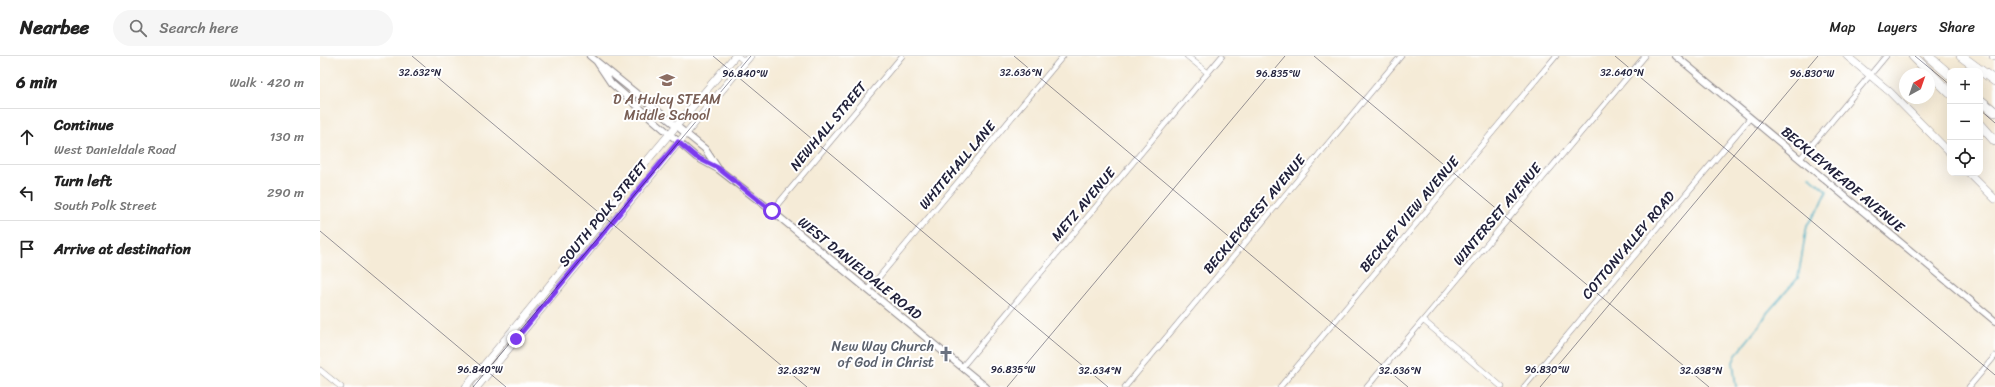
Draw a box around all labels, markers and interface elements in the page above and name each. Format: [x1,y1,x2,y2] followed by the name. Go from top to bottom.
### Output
[113,10,393,46] search box
[20,11,89,44] text: Nearbee
[159,15,238,41] text: Search here
[1830,15,1855,40] text: Map
[1877,15,1917,40] text: Layers
[1939,15,1975,40] text: Share
[127,17,149,39] icon: search
[399,64,441,82] text: 32.632°N
[1000,64,1042,82] text: 32.636°N
[1600,64,1644,82] text: 32.640°N
[722,65,768,83] text: 96.840°W
[1256,65,1301,83] text: 96.835°W
[1790,65,1835,83] text: 96.830°W
[16,67,57,97] text: 6 min
[1899,68,1935,104] north arrow
[1947,68,1983,176] map controls
[1947,68,1983,104] button: +
[229,71,304,94] text: Walk · 420 m
[658,71,676,89] school or university icon: D A Hulcy STEAM Middle School
[783,75,874,177] street label: NEWHALL STREET
[613,87,721,128] place label: D A Hulcy STEAM Middle School
[1947,104,1983,140] button: −
[54,112,114,138] text: Continue
[913,114,1003,215] street label: WHITEHALL LANE
[1775,120,1911,240] street label: BECKLEYMEADE AVENUE
[270,125,304,148] text: 130 m
[16,126,38,148] icon: ahead
[54,138,176,161] text: West Danieldale Road
[1947,140,1983,176] button: locate
[1197,148,1313,280] street label: BECKLEYCREST AVENUE
[1353,150,1467,278] street label: BECKLEY VIEW AVENUE
[552,153,655,272] street label: SOUTH POLK STREET
[1447,156,1549,271] street label: WINTERSET AVENUE
[1045,161,1123,247] street label: METZ AVENUE
[54,168,112,194] text: Turn left
[267,181,304,204] text: 290 m
[16,182,38,204] icon: left
[1575,185,1682,305] street label: COTTONVALLEY ROAD
[54,194,157,217] text: South Polk Street
[763,202,781,220] route start
[792,210,928,327] street label: WEST DANIELDALE ROAD
[54,236,191,262] text: Arrive at destination
[16,238,38,260] icon: arrive
[507,330,525,348] route end
[832,334,934,375] place label: New Way Church of God in Christ
[937,345,955,363] church icon: New Way Church of God in Christ
[457,361,503,379] text: 96.840°W
[991,361,1036,379] text: 96.835°W
[1525,361,1570,379] text: 96.830°W
[778,362,820,380] text: 32.632°N
[1079,362,1122,380] text: 32.634°N
[1379,362,1421,380] text: 32.636°N
[1680,362,1722,380] text: 32.638°N

